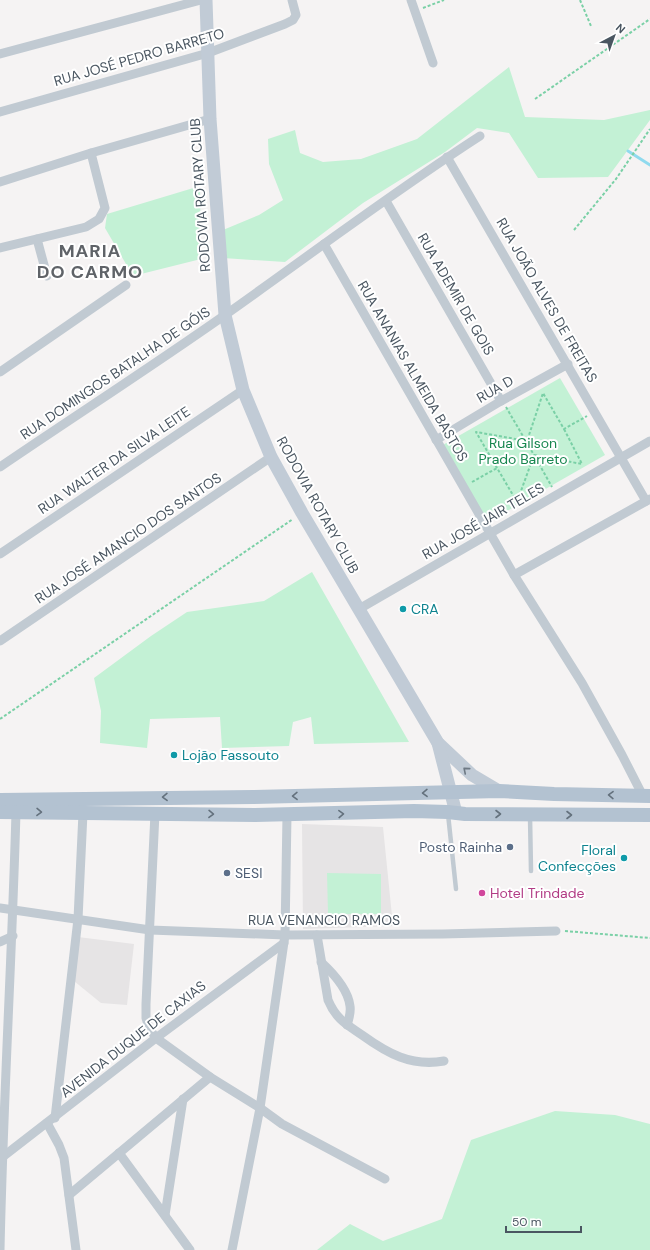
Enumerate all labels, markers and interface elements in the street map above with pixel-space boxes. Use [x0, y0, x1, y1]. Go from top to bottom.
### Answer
north arrow [594, 16, 634, 56]
text: N [613, 21, 628, 36]
street label: RUA JOSÉ PEDRO BARRETO [52, 24, 226, 90]
street label: RODOVIA ROTARY CLUB [186, 118, 214, 272]
street label: RUA JOÃO ALVES DE FREITAS [492, 214, 602, 386]
street label: RUA ADEMIR DE GOIS [414, 230, 498, 358]
district label: MARIA DO CARMO [37, 239, 143, 284]
street label: RUA ANANIAS ALMEIDA BASTOS [354, 277, 472, 465]
street label: RUA DOMINGOS BATALHA DE GÓIS [17, 303, 213, 443]
street label: RUA D [473, 371, 517, 407]
street label: RUA WALTER DA SILVA LEITE [34, 402, 194, 518]
street label: RODOVIA ROTARY CLUB [273, 433, 363, 577]
park label: Rua Gilson Prado Barreto [478, 434, 568, 468]
street label: RUA JOSÉ AMANCIO DOS SANTOS [31, 469, 225, 607]
street label: RUA JOSÉ JAIR TELES [419, 479, 547, 563]
place label: CRA [411, 600, 439, 618]
marker: CRA [398, 604, 408, 614]
place label: Lojão Fassouto [182, 746, 279, 764]
marker: Lojão Fassouto [169, 750, 179, 760]
one-way arrow [464, 768, 471, 775]
one-way arrow [422, 789, 428, 797]
one-way arrow [608, 791, 614, 799]
one-way arrow [292, 792, 298, 800]
one-way arrow [162, 793, 168, 801]
one-way arrow [36, 808, 42, 816]
one-way arrow [338, 809, 344, 818]
one-way arrow [208, 810, 214, 819]
one-way arrow [495, 810, 501, 818]
one-way arrow [566, 810, 572, 819]
place label: Posto Rainha [419, 838, 502, 856]
place label: Floral Confecções [538, 841, 616, 875]
marker: Posto Rainha [505, 842, 515, 852]
marker: Floral Confecções [619, 853, 629, 863]
place label: SESI [235, 864, 262, 882]
marker: SESI [222, 868, 232, 878]
place label: Hotel Trindade [490, 884, 584, 902]
marker: Hotel Trindade [477, 888, 487, 898]
street label: RUA VENANCIO RAMOS [248, 911, 400, 929]
street label: AVENIDA DUQUE DE CAXIAS [57, 976, 209, 1102]
scale bar [506, 1208, 581, 1234]
text: 50 m [512, 1214, 541, 1230]

